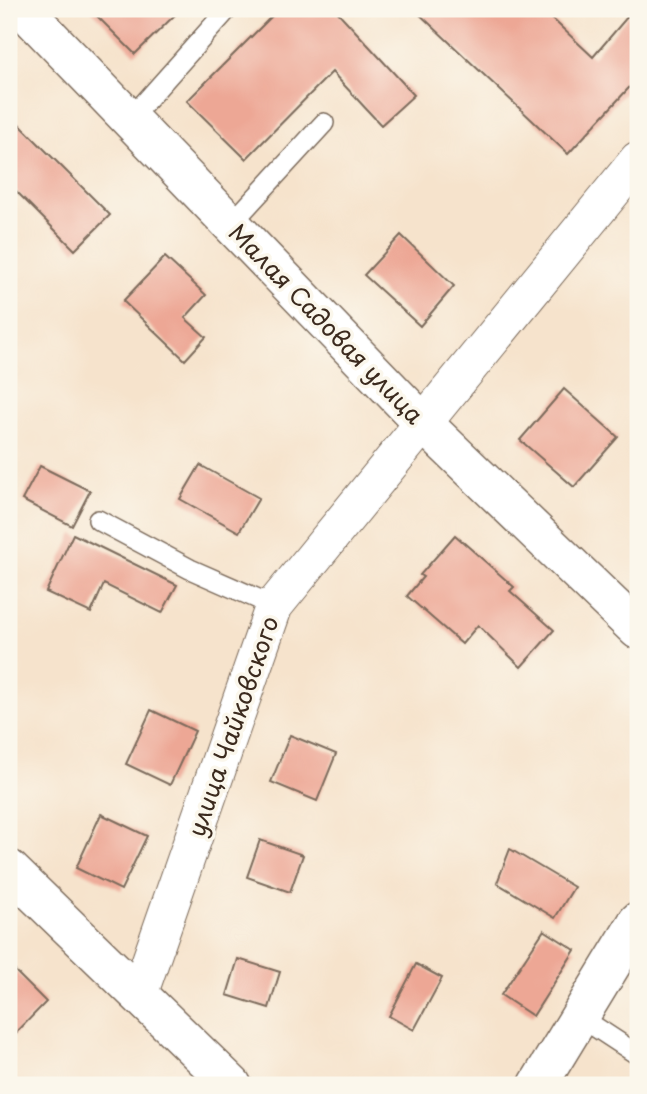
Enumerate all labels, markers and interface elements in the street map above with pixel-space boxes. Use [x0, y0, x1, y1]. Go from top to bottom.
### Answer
street label: Малая Садовая улица [221, 214, 433, 432]
street label: улица Чайковского [177, 611, 287, 841]

